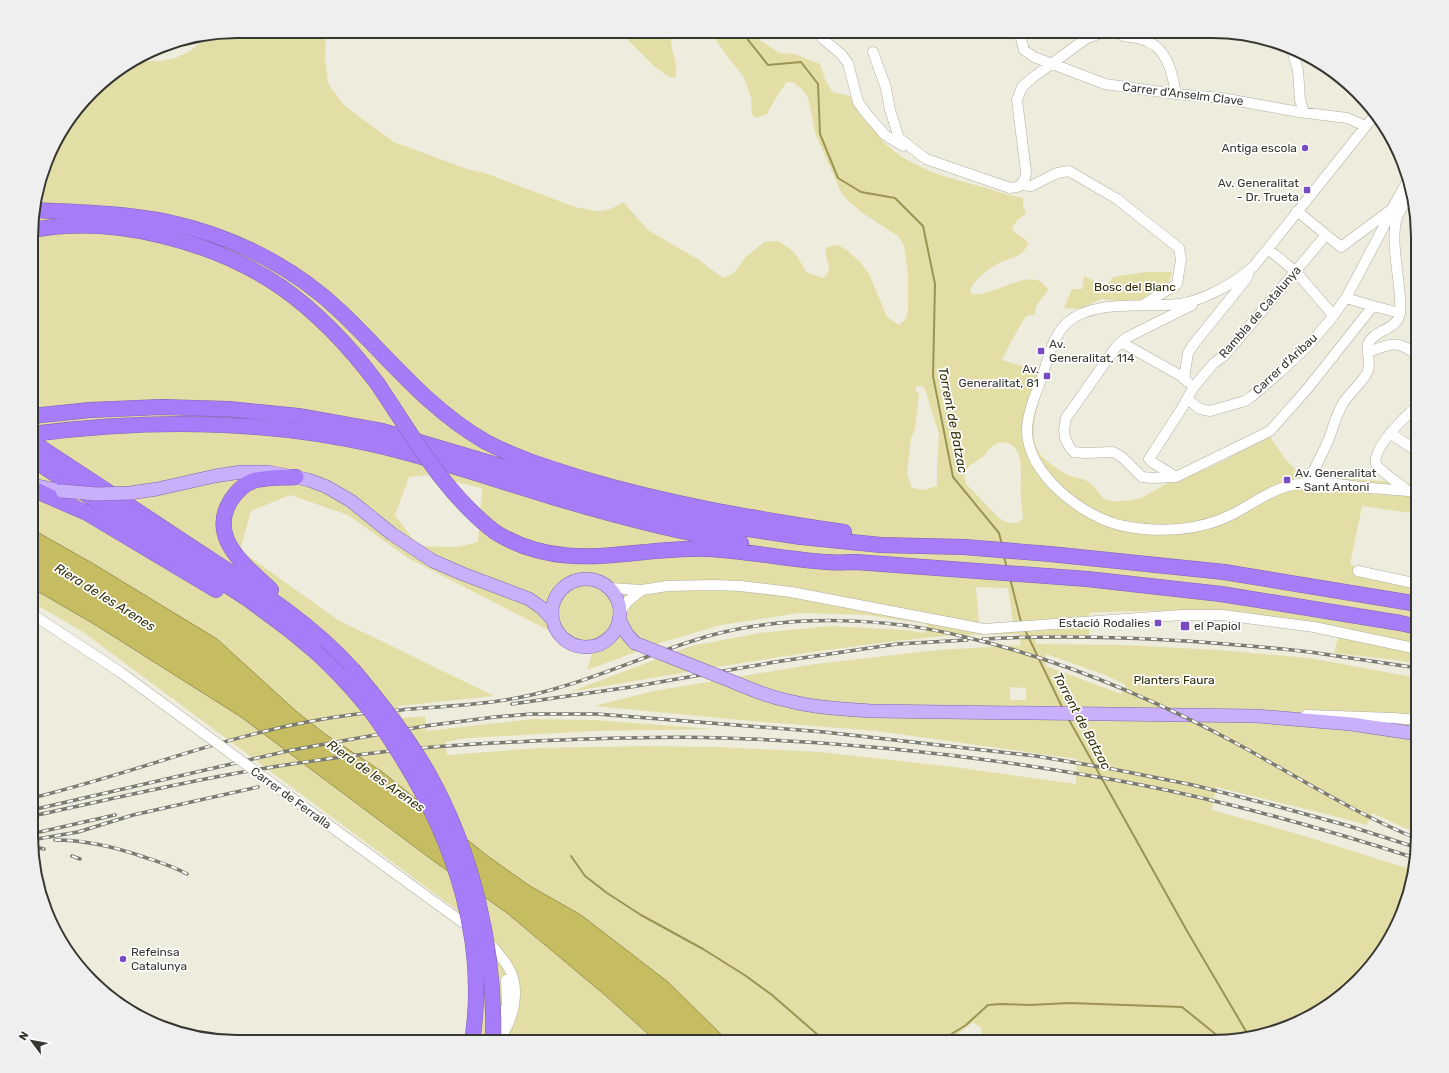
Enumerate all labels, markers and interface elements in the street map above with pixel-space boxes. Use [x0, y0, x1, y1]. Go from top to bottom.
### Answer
street label: Carrer d'Anselm Clave [1122, 80, 1245, 108]
place label: Antiga escola [1222, 141, 1297, 155]
marker: Antiga escola [1300, 143, 1310, 153]
place label: Av. Generalitat - Dr. Trueta [1218, 176, 1299, 204]
marker: Av. Generalitat - Dr. Trueta [1302, 185, 1312, 195]
street label: Rambla de Catalunya [1216, 263, 1304, 361]
park label: Bosc del Blanc [1094, 280, 1176, 294]
street label: Carrer d'Aribau [1250, 331, 1320, 397]
place label: Av. Generalitat, 114 [1049, 337, 1135, 365]
marker: Av. Generalitat, 114 [1036, 346, 1046, 356]
place label: Av. Generalitat, 81 [959, 362, 1039, 390]
water label: Torrent de Batzac [935, 366, 971, 474]
marker: Av. Generalitat, 81 [1042, 371, 1052, 381]
place label: Av. Generalitat - Sant Antoni [1295, 466, 1377, 494]
marker: Av. Generalitat - Sant Antoni [1282, 475, 1292, 485]
water label: Riera de les Arenes [52, 560, 158, 634]
place label: Estació Rodalies [1059, 616, 1150, 630]
marker: Estació Rodalies [1153, 618, 1163, 628]
place label: el Papiol [1194, 619, 1241, 633]
marker: el Papiol [1179, 620, 1191, 632]
water label: Torrent de Batzac [1050, 670, 1114, 772]
park label: Planters Faura [1133, 673, 1215, 687]
water label: Riera de les Arenes [324, 737, 428, 816]
street label: Carrer de Ferralla [248, 764, 334, 832]
place label: Refeinsa Catalunya [131, 945, 187, 973]
marker: Refeinsa Catalunya [118, 954, 128, 964]
north arrow [12, 1021, 52, 1061]
text: N [16, 1029, 32, 1043]

